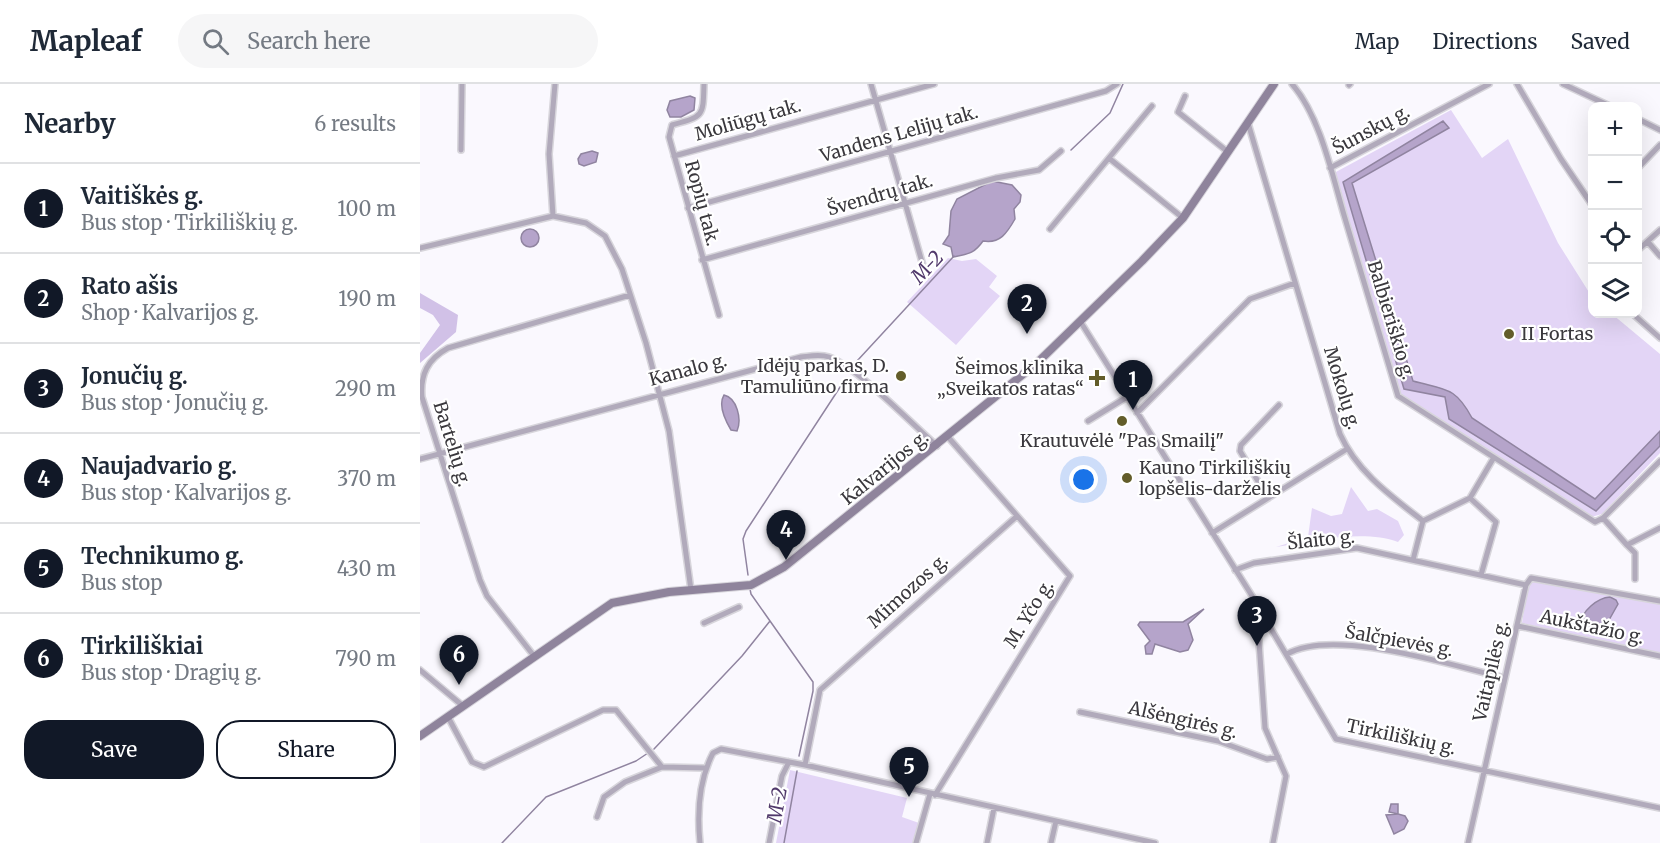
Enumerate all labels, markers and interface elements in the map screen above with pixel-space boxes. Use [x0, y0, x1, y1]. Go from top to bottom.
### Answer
search box [178, 14, 598, 68]
text: Mapleaf [30, 23, 142, 59]
icon: search [199, 25, 232, 58]
text: Search here [247, 27, 370, 55]
text: Map [1355, 28, 1399, 55]
text: Directions [1432, 28, 1537, 55]
text: Saved [1570, 28, 1630, 55]
street label: Moliūgų tak. [692, 93, 804, 146]
street label: Vandens Lelijų tak. [816, 100, 981, 167]
street label: Šunskų g. [1328, 100, 1413, 160]
map controls [1588, 102, 1642, 318]
button: + [1588, 102, 1642, 156]
text: Nearby [24, 107, 116, 140]
text: 6 results [314, 111, 396, 136]
button: − [1588, 156, 1642, 210]
street label: Ropių tak. [680, 158, 725, 248]
street label: Švendrų tak. [824, 168, 935, 221]
text: Vaitiškės g. [81, 182, 204, 210]
text: 1 [39, 196, 48, 221]
text: 100 m [337, 196, 396, 221]
text: Bus stop · Tirkiliškių g. [81, 210, 298, 235]
button: locate [1588, 210, 1642, 264]
water label: M-2 [905, 245, 948, 289]
street label: Balbieriškio g. [1362, 258, 1420, 382]
button: layers [1588, 264, 1642, 318]
text: Rato ašis [81, 272, 178, 300]
pin: 2 [1008, 284, 1046, 334]
text: 2 [38, 286, 49, 311]
text: 190 m [338, 286, 396, 311]
text: Shop · Kalvarijos g. [81, 300, 259, 325]
place label: II Fortas [1521, 322, 1593, 345]
marker: II Fortas [1502, 327, 1516, 341]
street label: Mokolų g. [1319, 344, 1366, 432]
street label: Kanalo g. [646, 348, 729, 391]
place label: Idėjų parkas, D. Tamuliūno firma [741, 354, 889, 398]
place label: Šeimos klinika „Sveikatos ratas“ [937, 356, 1084, 400]
pin: 1 [1114, 360, 1152, 410]
text: Jonučių g. [81, 362, 188, 390]
marker: Idėjų parkas, D. Tamuliūno firma [894, 369, 908, 383]
marker: Šeimos klinika „Sveikatos ratas“ [1088, 369, 1106, 387]
text: 3 [38, 376, 49, 401]
text: 290 m [335, 376, 396, 401]
text: Bus stop · Jonučių g. [81, 390, 269, 415]
street label: Bartelių g. [429, 398, 476, 489]
marker: Krautuvėlė "Pas Smailį" [1115, 414, 1129, 428]
street label: Kalvarijos g. [836, 425, 933, 510]
place label: Krautuvėlė "Pas Smailį" [1020, 429, 1224, 452]
text: Naujadvario g. [81, 452, 237, 480]
place label: Kauno Tirkiliškių lopšelis-darželis [1139, 456, 1291, 500]
your location [1069, 465, 1098, 494]
text: 4 [37, 466, 50, 491]
text: 370 m [337, 466, 396, 491]
marker: Kauno Tirkiliškių lopšelis-darželis [1120, 471, 1134, 485]
text: Bus stop · Kalvarijos g. [81, 480, 292, 505]
pin: 4 [766, 510, 806, 560]
street label: Šlaito g. [1286, 525, 1356, 554]
text: Technikumo g. [81, 542, 244, 570]
street label: Mimozos g. [863, 549, 953, 633]
text: 5 [38, 556, 49, 581]
text: 430 m [337, 556, 396, 581]
text: Bus stop [81, 570, 163, 595]
street label: M. Yčo g. [999, 575, 1058, 652]
pin: 3 [1238, 596, 1276, 646]
street label: Aukštažio g. [1537, 604, 1646, 649]
street label: Vaitapilės g. [1467, 618, 1513, 725]
street label: Šalčpievės g. [1343, 620, 1455, 661]
text: Tirkiliškiai [81, 632, 203, 660]
pin: 6 [440, 636, 478, 685]
text: 6 [37, 646, 50, 671]
text: 790 m [335, 646, 396, 671]
text: Bus stop · Dragių g. [81, 660, 262, 685]
street label: Alšėngirės g. [1126, 696, 1240, 743]
street label: Tirkiliškių g. [1344, 714, 1458, 759]
button: Save [24, 720, 204, 779]
button: Share [216, 720, 396, 779]
pin: 5 [890, 748, 928, 797]
water label: M-2 [761, 785, 792, 826]

